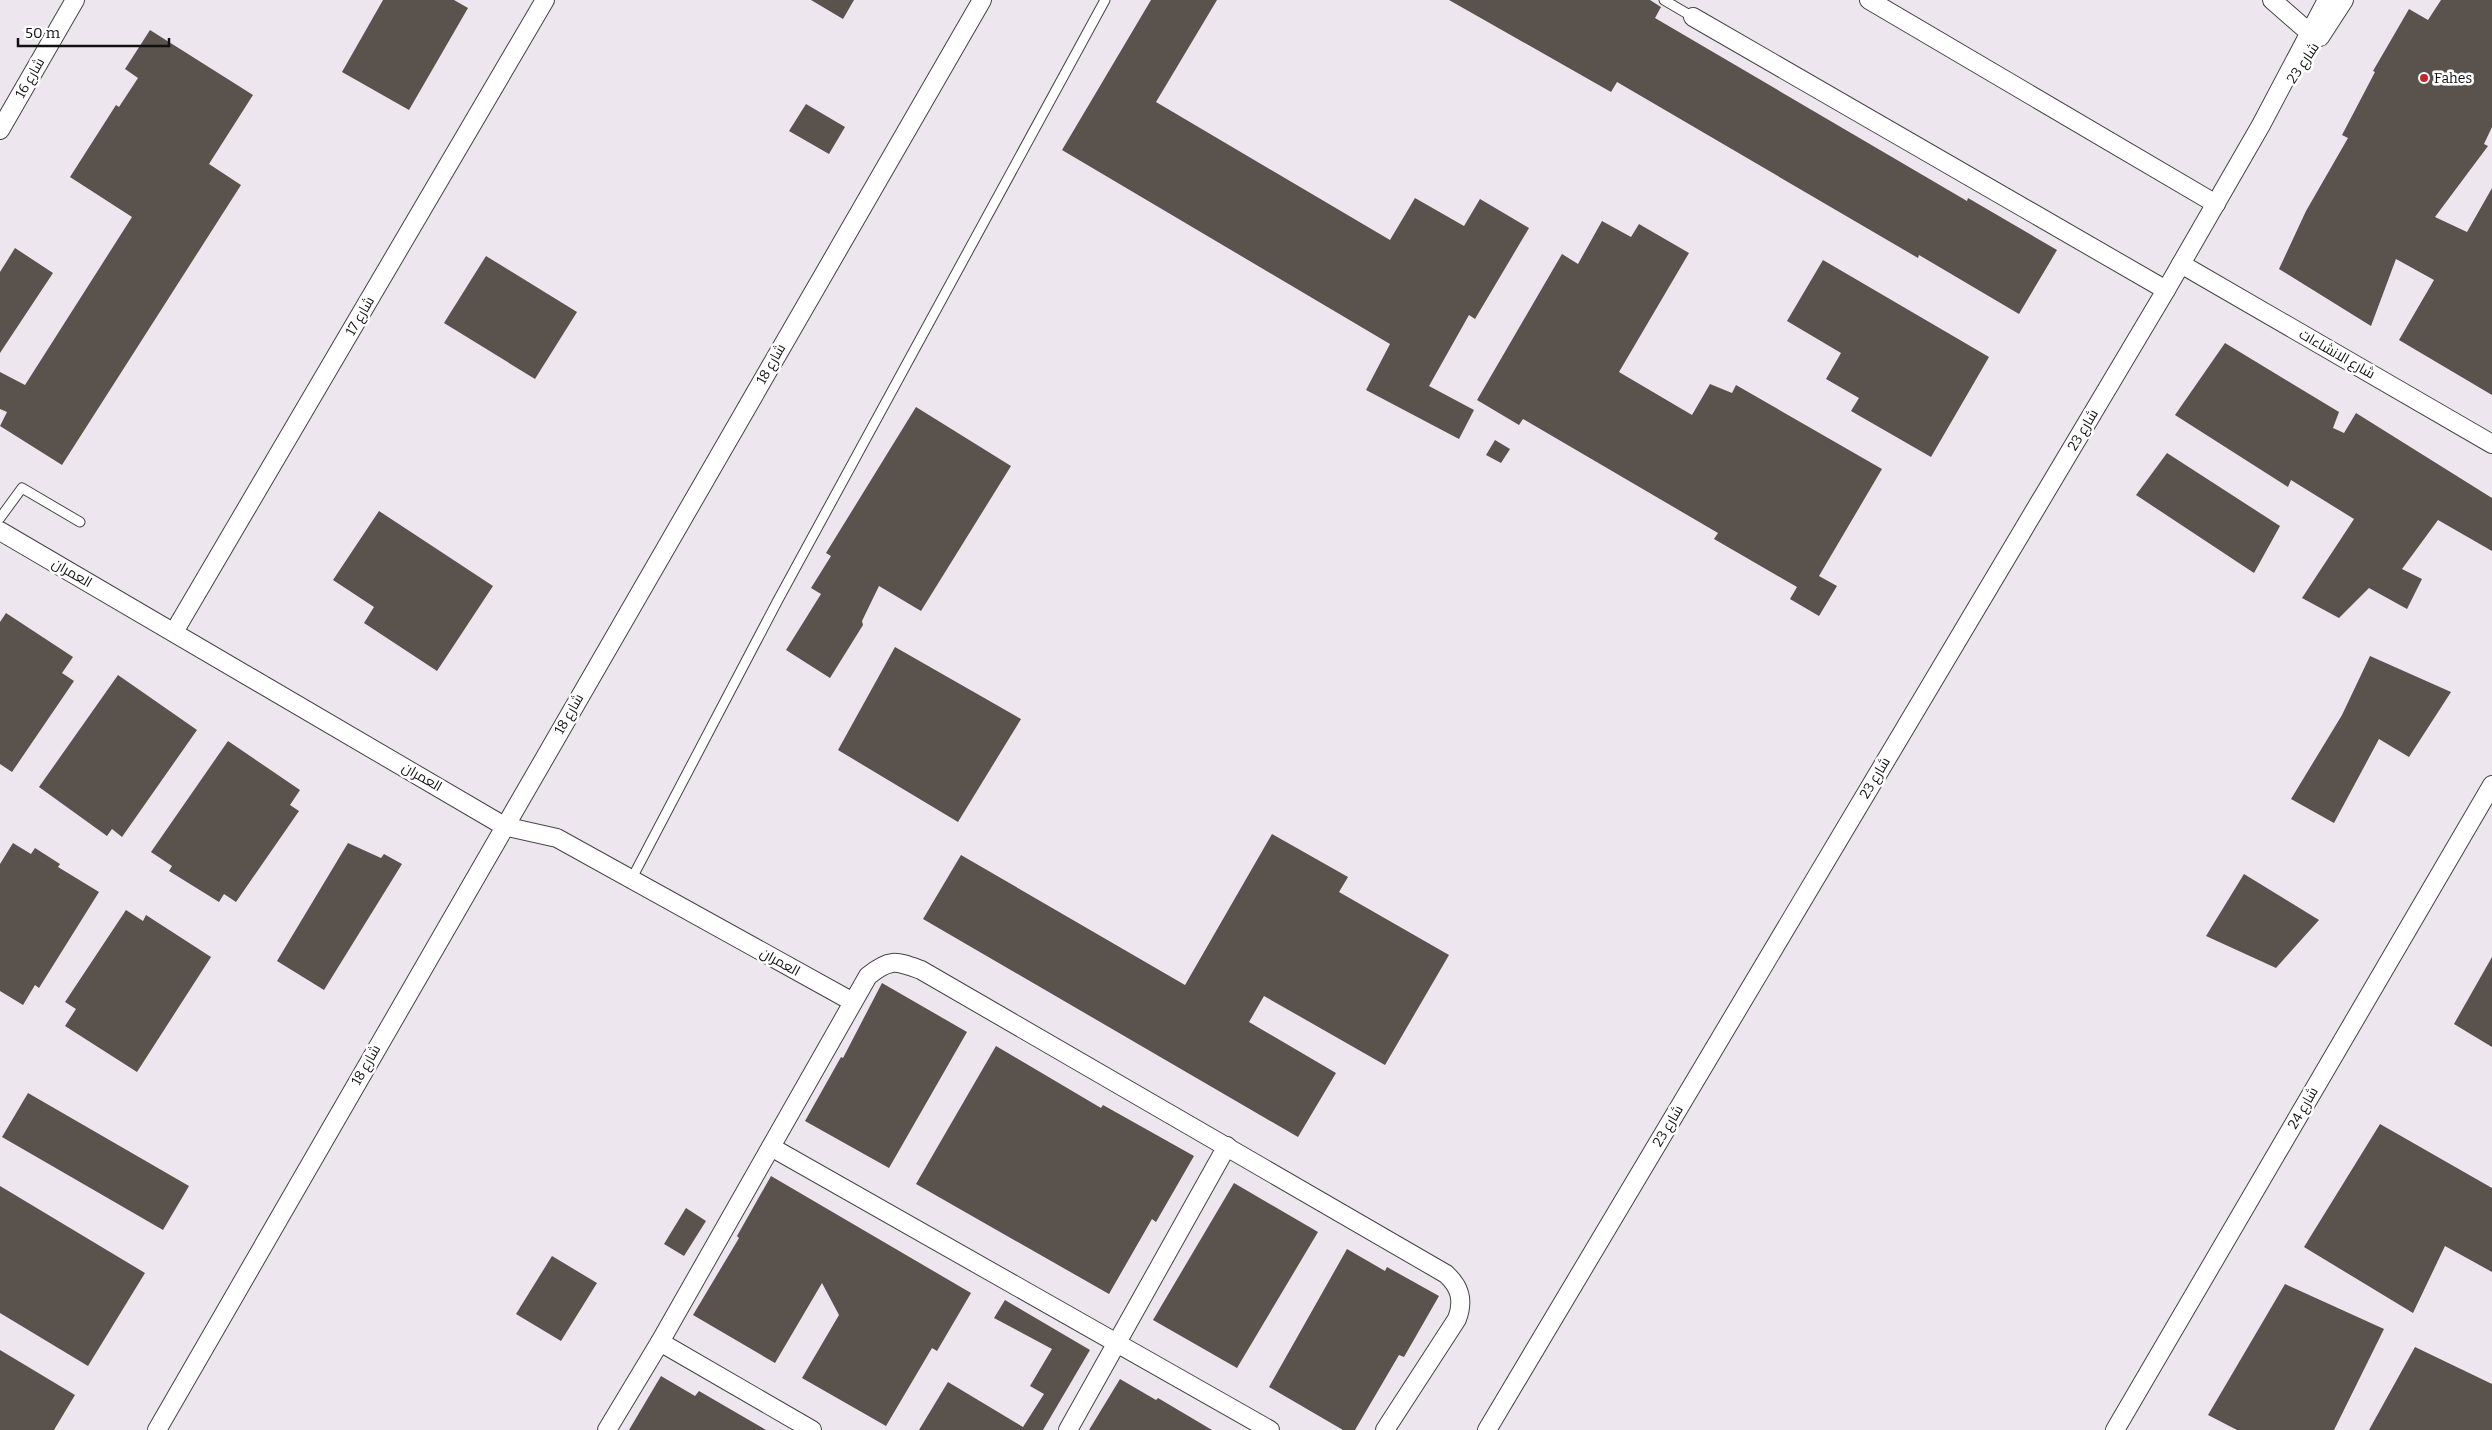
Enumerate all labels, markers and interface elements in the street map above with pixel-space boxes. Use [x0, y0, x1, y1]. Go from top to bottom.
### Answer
scale bar [18, 15, 169, 47]
text: 50 m [25, 24, 61, 42]
street label: شارع 23 [2283, 39, 2323, 87]
street label: شارع 16 [12, 55, 48, 101]
place label: Fahes [2434, 70, 2472, 87]
marker: Fahes [2418, 72, 2430, 84]
street label: شارع 17 [342, 293, 378, 339]
street label: شارع الانشاءات [2296, 325, 2378, 383]
street label: شارع 18 [753, 341, 789, 387]
street label: شارع 23 [2064, 406, 2102, 454]
street label: العمران [49, 555, 95, 591]
street label: شارع 18 [551, 691, 587, 737]
street label: شارع 23 [1856, 754, 1894, 802]
street label: العمران [399, 759, 445, 795]
street label: العمران [757, 944, 803, 980]
street label: شارع 18 [348, 1042, 384, 1088]
street label: شارع 24 [2284, 1084, 2322, 1132]
street label: شارع 23 [1649, 1102, 1687, 1150]

